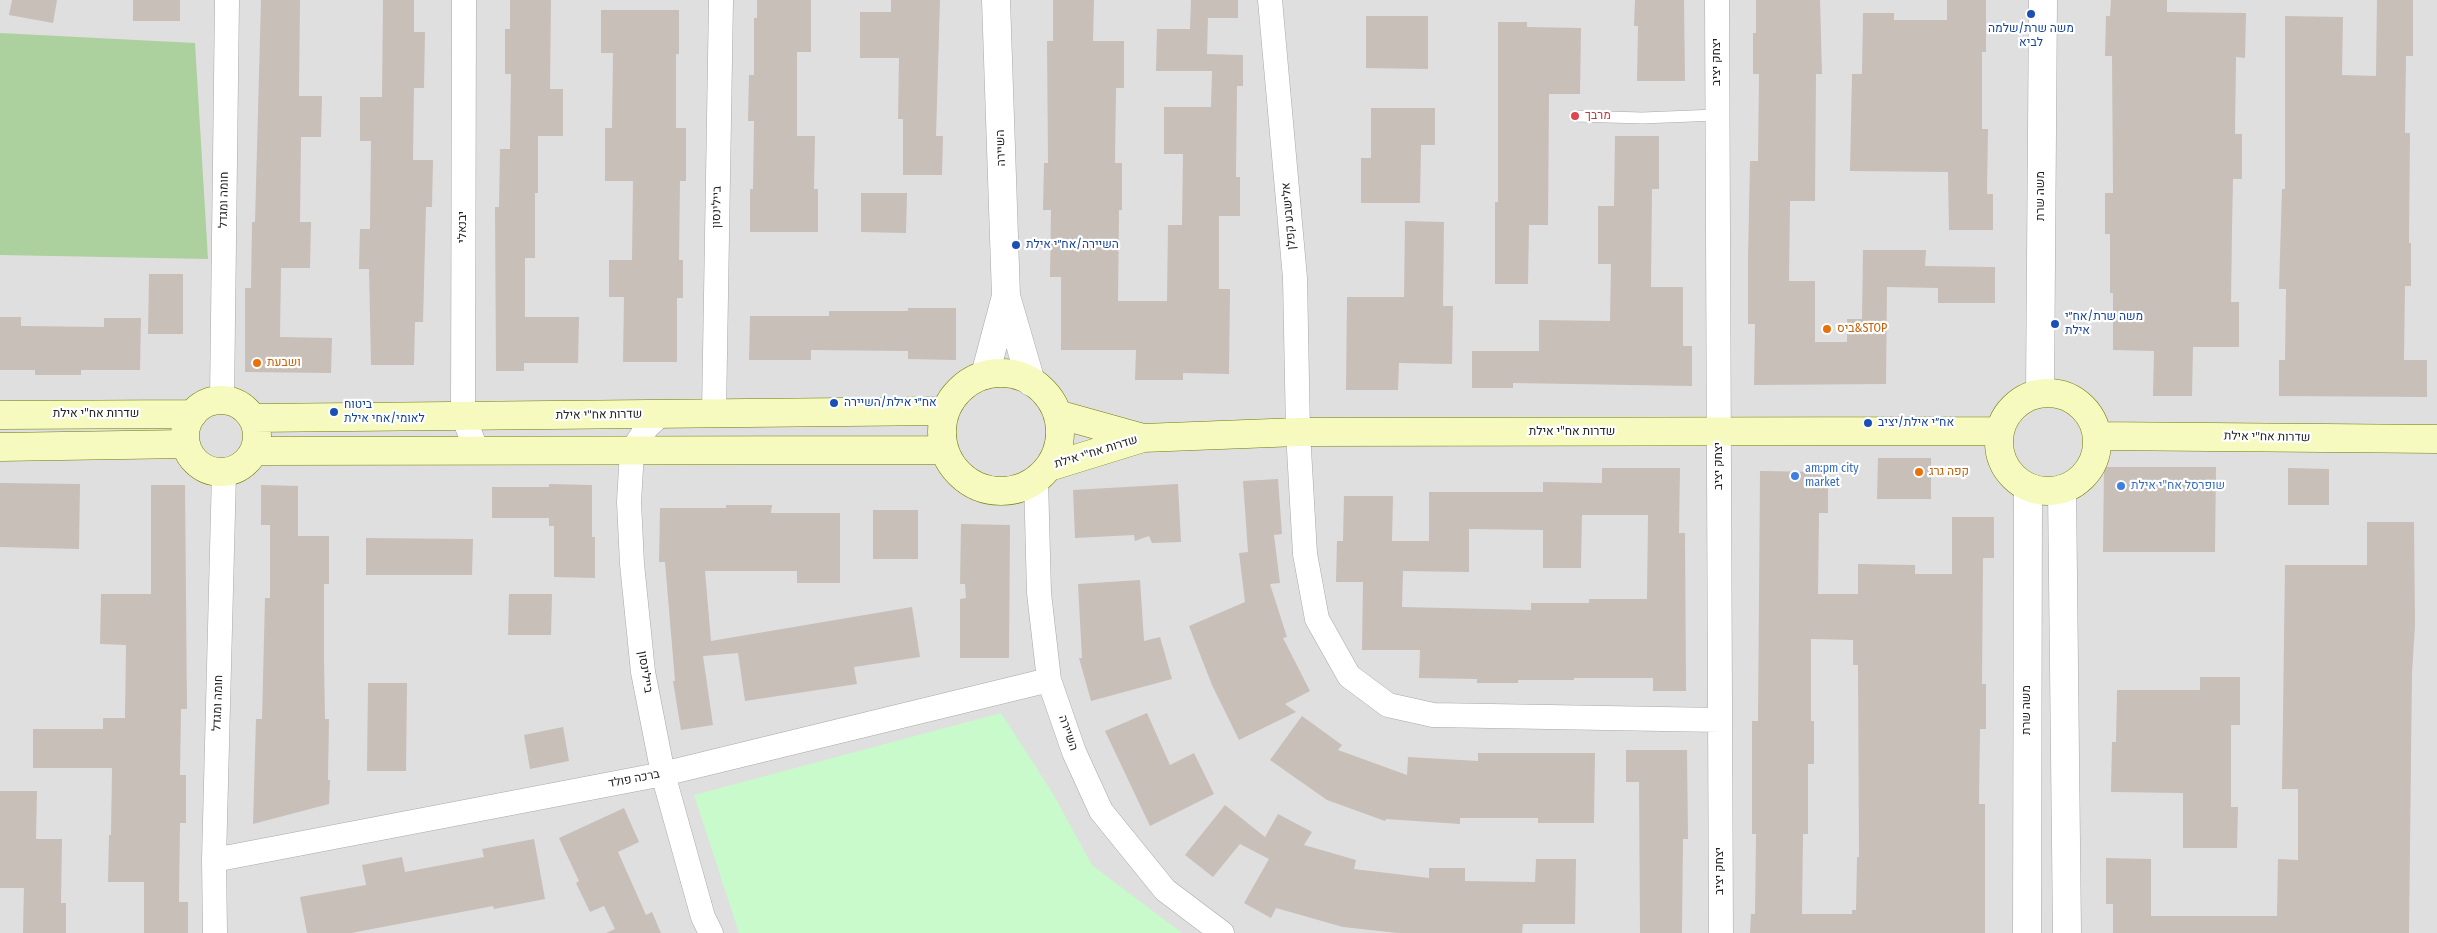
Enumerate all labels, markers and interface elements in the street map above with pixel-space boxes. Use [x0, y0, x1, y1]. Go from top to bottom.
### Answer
marker: משה שרת/שלמה לביא [2025, 8, 2037, 20]
place label: משה שרת/שלמה לביא [1988, 22, 2074, 50]
street label: יצחק יציב [1710, 38, 1724, 86]
place label: מרבך [1585, 109, 1611, 123]
marker: מרבך [1569, 110, 1581, 122]
street label: השיירה [993, 129, 1009, 167]
street label: משה שרת [2034, 171, 2048, 221]
street label: חומה ומגדל [216, 172, 232, 228]
street label: אלישבע קפלן [1279, 182, 1299, 250]
street label: ביילינסון [709, 186, 725, 228]
street label: יבנאלי [456, 211, 470, 243]
place label: השיירה/אח״י אילת [1026, 238, 1119, 252]
marker: השיירה/אח״י אילת [1010, 239, 1022, 251]
place label: משה שרת/אח״י אילת [2065, 310, 2143, 338]
marker: משה שרת/אח״י אילת [2049, 318, 2061, 330]
place label: ביס&STOP [1837, 322, 1887, 336]
marker: ביס&STOP [1821, 323, 1833, 335]
place label: ושבעת [267, 356, 301, 370]
marker: ושבעת [251, 357, 263, 369]
place label: אח״י אילת/השיירה [844, 396, 937, 410]
marker: אח״י אילת/השיירה [828, 397, 840, 409]
place label: ביטוח לאומי/אחי אילת [344, 398, 425, 426]
marker: ביטוח לאומי/אחי אילת [328, 406, 340, 418]
street label: שדרות אח"י אילת [53, 407, 139, 421]
street label: שדרות אח"י אילת [556, 407, 642, 423]
place label: אח״י אילת/יציב [1878, 416, 1954, 430]
marker: אח״י אילת/יציב [1862, 417, 1874, 429]
street label: שדרות אח"י אילת [1529, 425, 1615, 439]
street label: שדרות אח"י אילת [2224, 429, 2310, 445]
street label: שדרות אח"י אילת [1053, 432, 1139, 472]
street label: יצחק יציב [1712, 442, 1726, 490]
place label: am:pm city market [1805, 462, 1858, 490]
place label: קפה גרג [1929, 465, 1969, 479]
marker: קפה גרג [1913, 466, 1925, 478]
marker: am:pm city market [1789, 470, 1801, 482]
place label: שופרסל אח"י אילת [2131, 479, 2225, 493]
marker: שופרסל אח"י אילת [2115, 480, 2127, 492]
street label: ביילינסון [635, 650, 655, 694]
street label: חומה ומגדל [210, 675, 226, 731]
street label: משה שרת [2020, 685, 2034, 735]
street label: השיירה [1055, 713, 1081, 753]
street label: ברכה פולד [607, 767, 661, 791]
street label: יצחק יציב [1713, 847, 1727, 895]

